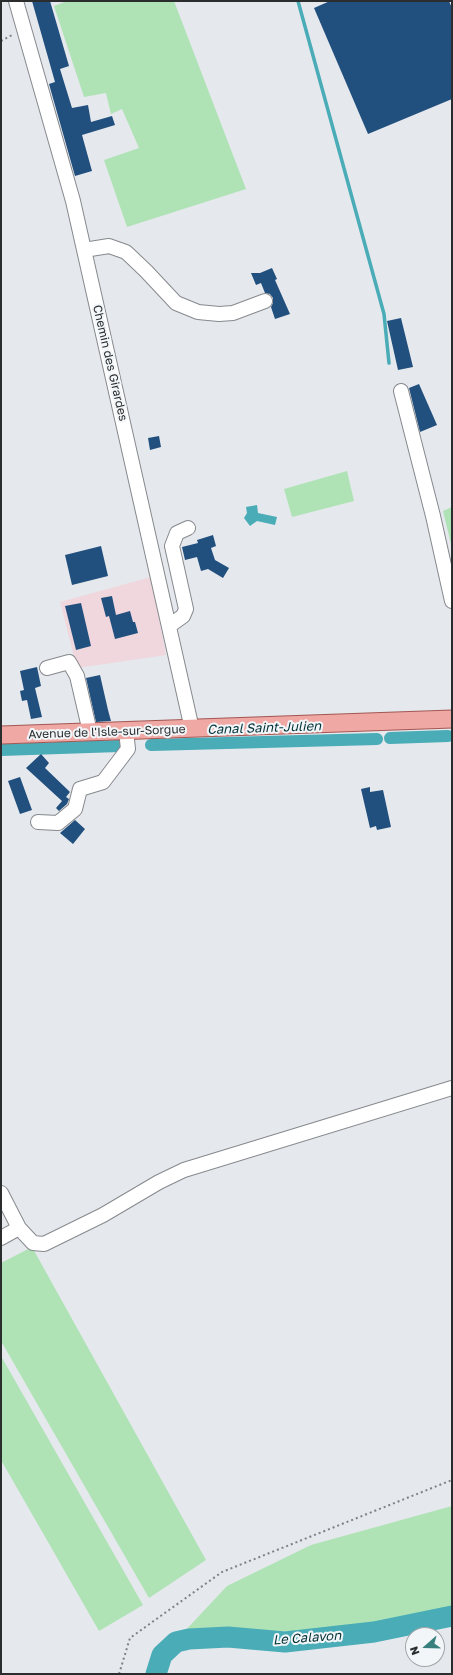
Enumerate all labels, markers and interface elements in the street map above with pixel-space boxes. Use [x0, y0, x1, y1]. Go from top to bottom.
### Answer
street label: Chemin des Girardes [90, 304, 130, 422]
water label: Canal Saint-Julien [207, 718, 321, 738]
street label: Avenue de l'Isle-sur-Sorgue [28, 722, 186, 742]
north arrow [405, 1627, 445, 1667]
water label: Le Calavon [272, 1628, 342, 1648]
text: N [407, 1645, 422, 1657]

